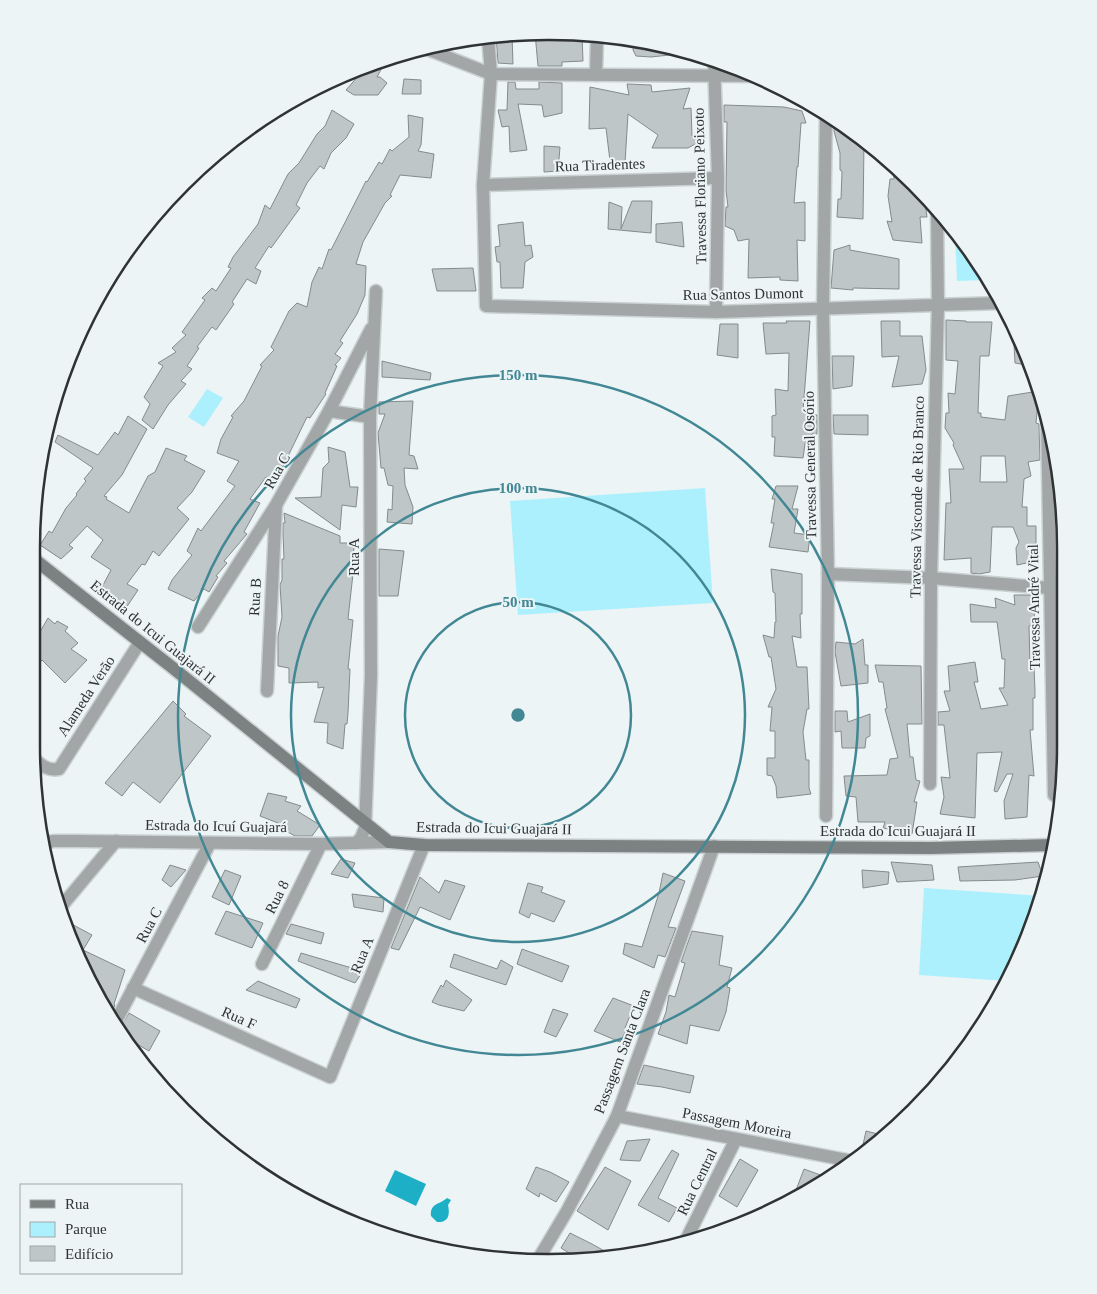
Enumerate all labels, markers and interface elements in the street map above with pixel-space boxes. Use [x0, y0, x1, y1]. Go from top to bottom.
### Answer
street label: Travessa Floriano Peixoto [691, 107, 709, 265]
street label: Rua Tiradentes [555, 155, 646, 175]
street label: Rua Santos Dumont [682, 285, 804, 303]
text: 150 m [499, 367, 538, 383]
street label: Travessa General Osório [801, 391, 819, 539]
street label: Travessa Visconde de Rio Branco [907, 396, 927, 598]
street label: Rua C [261, 451, 293, 491]
text: 100 m [499, 480, 538, 496]
street label: Rua A [346, 538, 362, 576]
street label: Travessa André Vital [1025, 544, 1043, 670]
street label: Estrada do Icui Guajará II [87, 577, 219, 687]
street label: Rua B [246, 578, 264, 616]
text: 50 m [502, 594, 534, 610]
street label: Alameda Verão [54, 653, 118, 739]
centre of rings [509, 706, 527, 724]
street label: Estrada do Icuí Guajará [145, 817, 287, 835]
street label: Estrada do Icui Guajará II [416, 819, 572, 837]
street label: Estrada do Icui Guajará II [820, 823, 976, 839]
street label: Rua 8 [262, 878, 292, 916]
street label: Rua C [133, 905, 165, 945]
street label: Rua A [347, 934, 377, 976]
street label: Passagem Santa Clara [591, 986, 653, 1116]
street label: Rua F [219, 1003, 259, 1033]
street label: Passagem Moreira [681, 1105, 793, 1142]
street label: Rua Central [674, 1146, 720, 1218]
legend [20, 1184, 182, 1274]
text: Rua [65, 1196, 90, 1212]
text: Parque [65, 1221, 107, 1237]
text: Edifício [65, 1246, 113, 1262]

